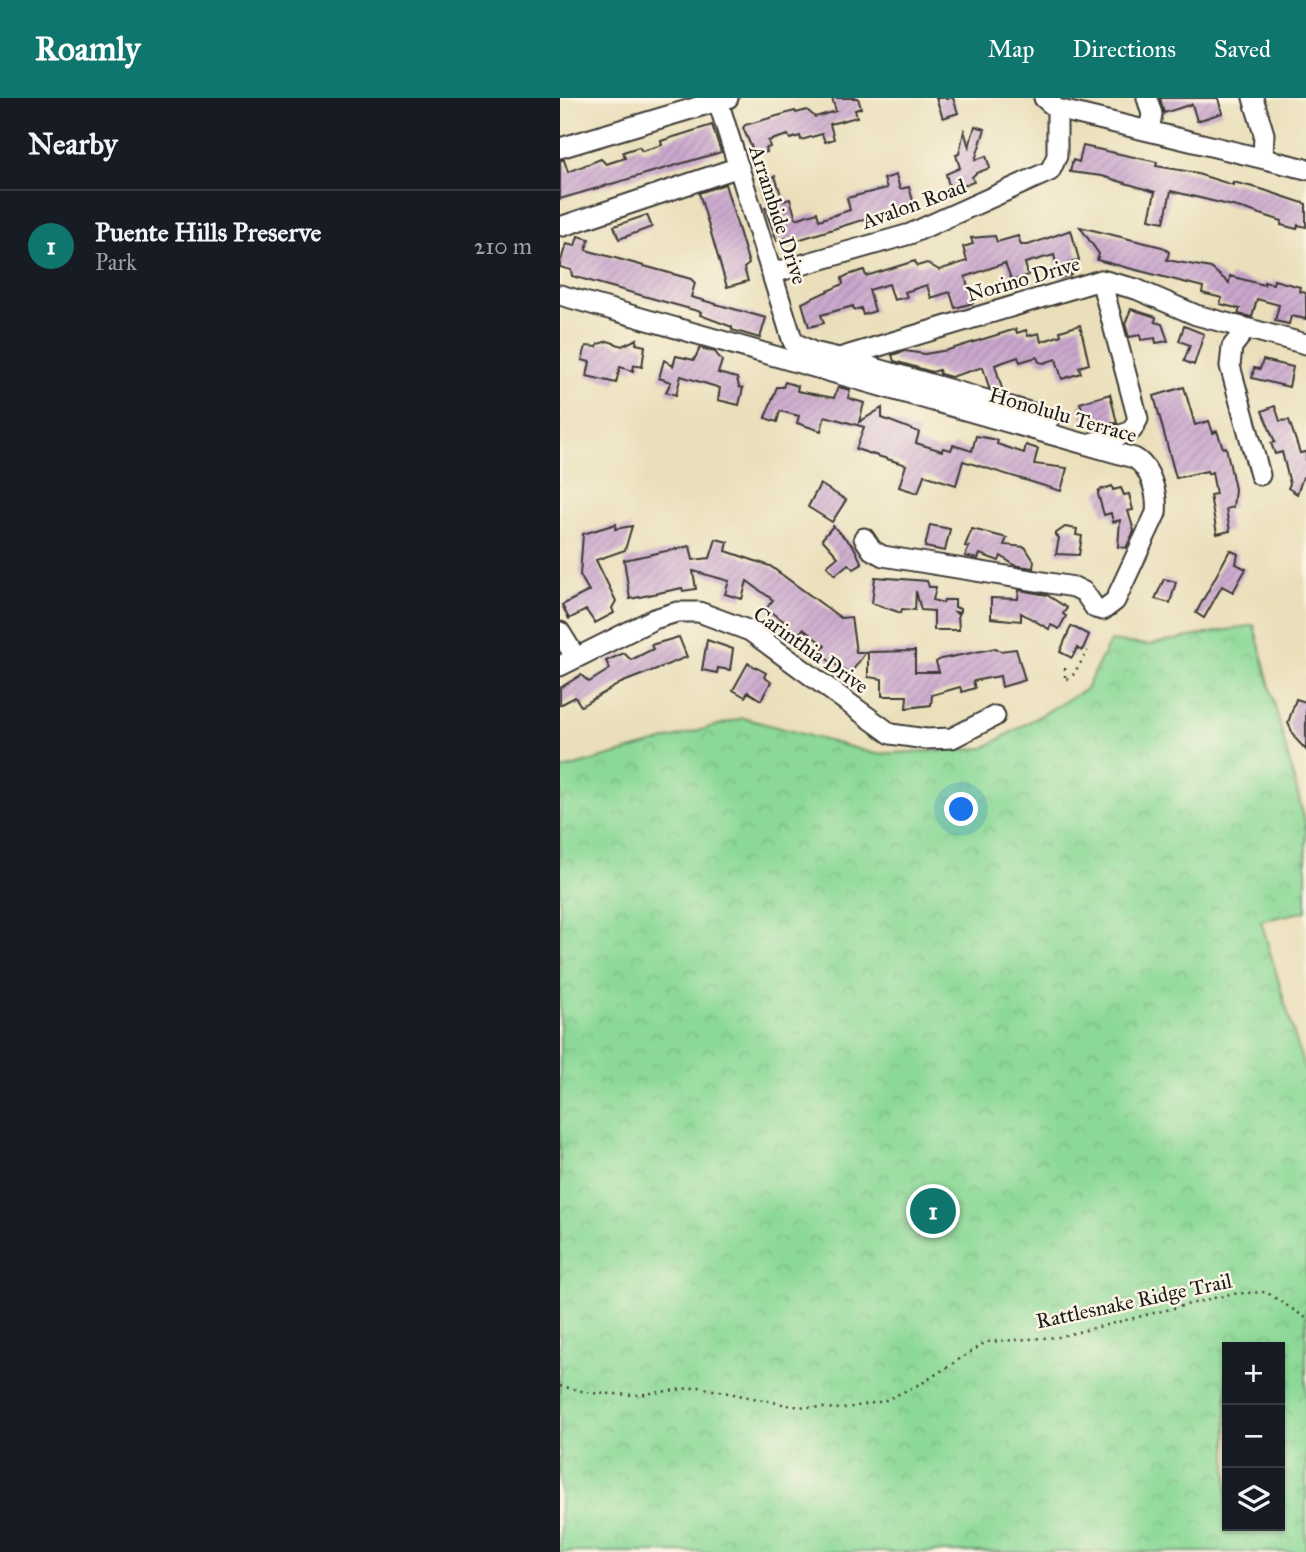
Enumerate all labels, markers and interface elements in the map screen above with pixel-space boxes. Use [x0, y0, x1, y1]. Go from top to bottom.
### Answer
text: Roamly [35, 29, 140, 69]
text: Map [988, 34, 1035, 64]
text: Directions [1073, 34, 1176, 64]
text: Saved [1214, 34, 1271, 64]
text: Nearby [28, 126, 118, 162]
street label: Arrambide Drive [743, 141, 813, 288]
street label: Avalon Road [857, 173, 970, 235]
text: Puente Hills Preserve [95, 216, 321, 248]
text: 1 [46, 232, 56, 260]
text: 210 m [474, 232, 532, 260]
text: Park [95, 248, 137, 276]
street label: Norino Drive [963, 250, 1083, 308]
street label: Honolulu Terrace [986, 382, 1140, 449]
street label: Carinthia Drive [748, 601, 874, 699]
your location [944, 792, 978, 826]
pin: 1 [910, 1185, 956, 1237]
street label: Rattlesnake Ridge Trail [1034, 1267, 1235, 1334]
map controls [1222, 1342, 1285, 1531]
button: + [1222, 1342, 1285, 1405]
button: − [1222, 1405, 1285, 1468]
button: layers [1222, 1468, 1285, 1531]

